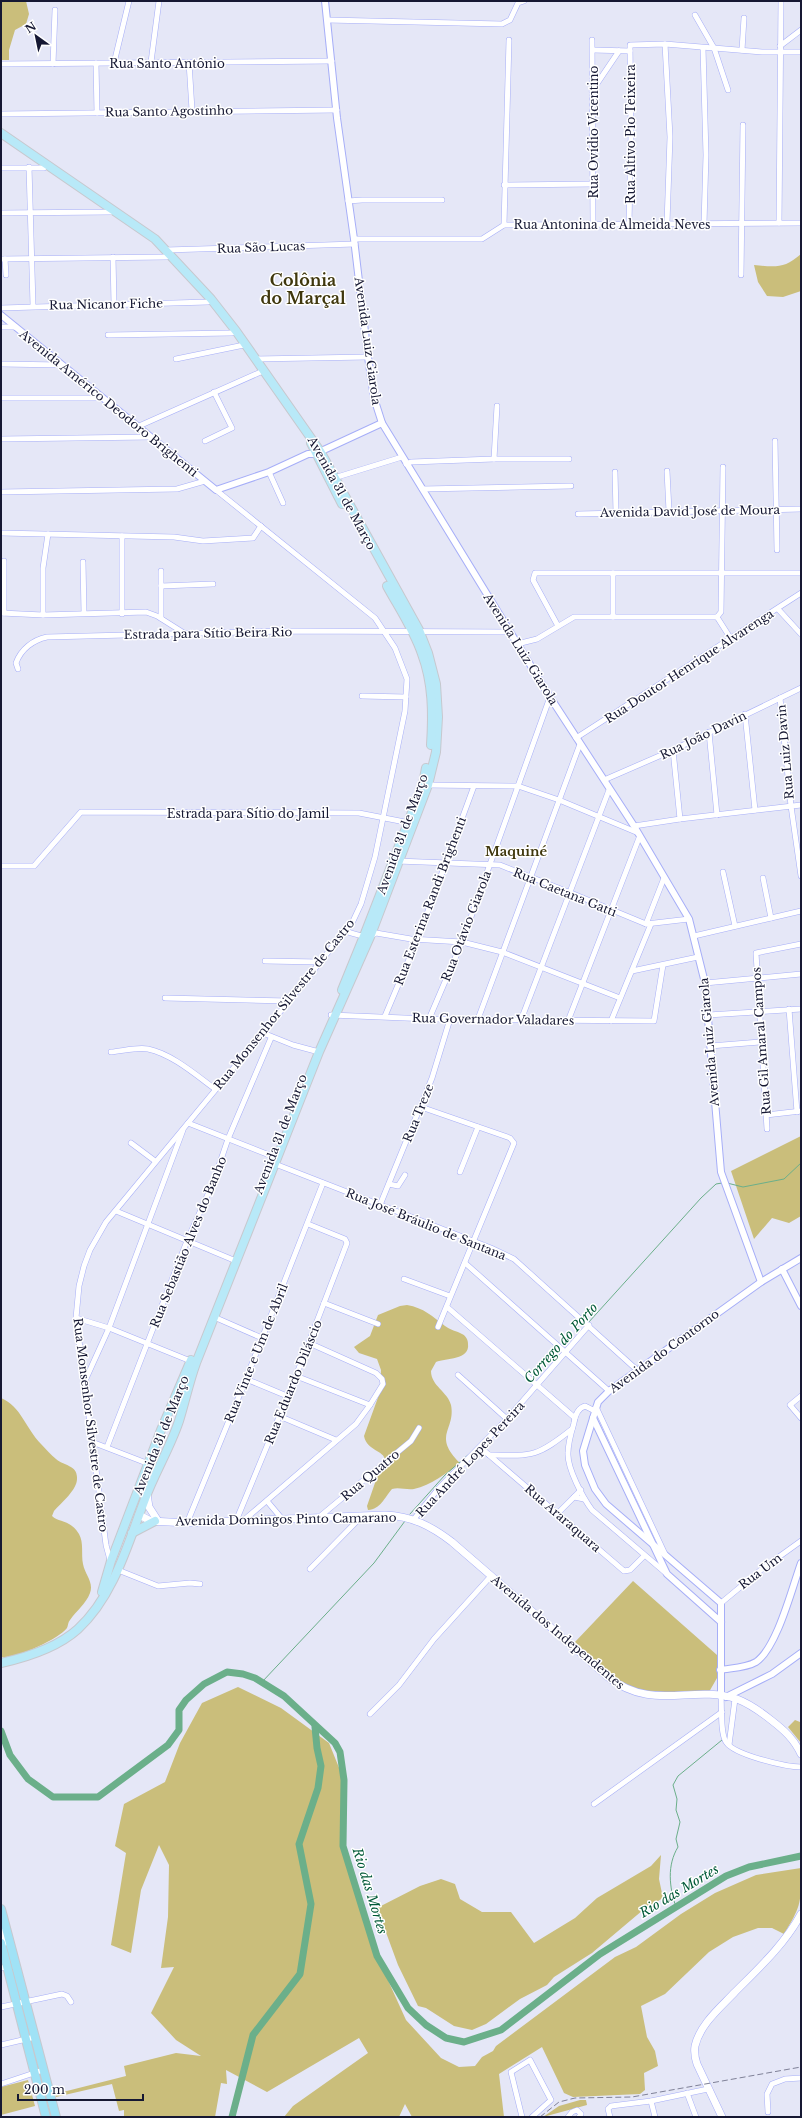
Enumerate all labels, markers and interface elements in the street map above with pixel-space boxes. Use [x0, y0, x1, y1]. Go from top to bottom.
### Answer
north arrow [16, 16, 56, 56]
text: N [22, 19, 39, 36]
street label: Rua Santo Antônio [109, 56, 225, 71]
street label: Rua Altivo Pio Teixeira [623, 64, 638, 204]
street label: Rua Ovídio Vicentino [586, 65, 601, 198]
street label: Rua Santo Agostinho [105, 102, 233, 120]
street label: Rua Antonina de Almeida Neves [513, 217, 711, 232]
street label: Rua São Lucas [217, 238, 305, 256]
district label: Colônia do Marçal [260, 270, 346, 308]
street label: Avenida Luiz Giarola [351, 275, 384, 406]
street label: Rua Nicanor Fiche [49, 296, 163, 312]
street label: Avenida Américo Deodoro Brighenti [16, 326, 201, 480]
street label: Avenida 31 de Março [304, 433, 379, 552]
street label: Avenida David José de Moura [599, 502, 781, 520]
street label: Avenida Luiz Giarola [480, 589, 562, 708]
street label: Rua Doutor Henrique Alvarenga [602, 606, 776, 726]
street label: Estrada para Sítio Beira Rio [124, 624, 293, 642]
street label: Rua Luiz Davin [773, 704, 797, 800]
street label: Rua João Davin [657, 708, 749, 762]
street label: Avenida 31 de Março [373, 772, 431, 897]
street label: Estrada para Sítio do Jamil [167, 806, 329, 821]
street label: Rua Esterina Randi Brighenti [391, 815, 469, 987]
district label: Maquiné [485, 843, 547, 860]
street label: Rua Caetana Gatti [511, 864, 619, 920]
street label: Rua Otávio Giarola [438, 868, 494, 984]
street label: Rua Monsenhor Silvestre de Castro [210, 915, 358, 1092]
street label: Rua Gil Amaral Campos [748, 967, 774, 1115]
street label: Avenida Luiz Giarola [696, 977, 722, 1108]
street label: Rua Governador Valadares [412, 1010, 574, 1028]
street label: Avenida 31 de Março [250, 1072, 310, 1197]
street label: Rua Treze [399, 1081, 437, 1145]
street label: Rua Sebastião Alves do Banho [147, 1154, 229, 1330]
street label: Rua José Bráulio de Santana [344, 1185, 509, 1263]
street label: Rua Vinte e Um de Abril [221, 1281, 291, 1425]
water label: Corrego do Porto [520, 1299, 602, 1387]
street label: Avenida do Contorno [605, 1306, 722, 1397]
street label: Rua Monsenhor Silvestre de Castro [70, 1317, 112, 1533]
street label: Rua Eduardo Diláscio [261, 1317, 325, 1446]
street label: Avenida 31 de Março [130, 1373, 192, 1498]
street label: Rua André Lopes Pereira [412, 1398, 528, 1520]
street label: Rua Quatro [338, 1446, 402, 1504]
street label: Rua Araraquara [522, 1481, 604, 1555]
street label: Avenida Domingos Pinto Camarano [174, 1510, 397, 1528]
street label: Rua Um [735, 1550, 785, 1592]
street label: Avenida dos Independentes [488, 1571, 628, 1692]
water label: Rio das Mortes [348, 1845, 391, 1936]
water label: Rio das Mortes [635, 1861, 722, 1922]
scale bar [18, 2076, 143, 2102]
text: 200 m [24, 2082, 65, 2097]

